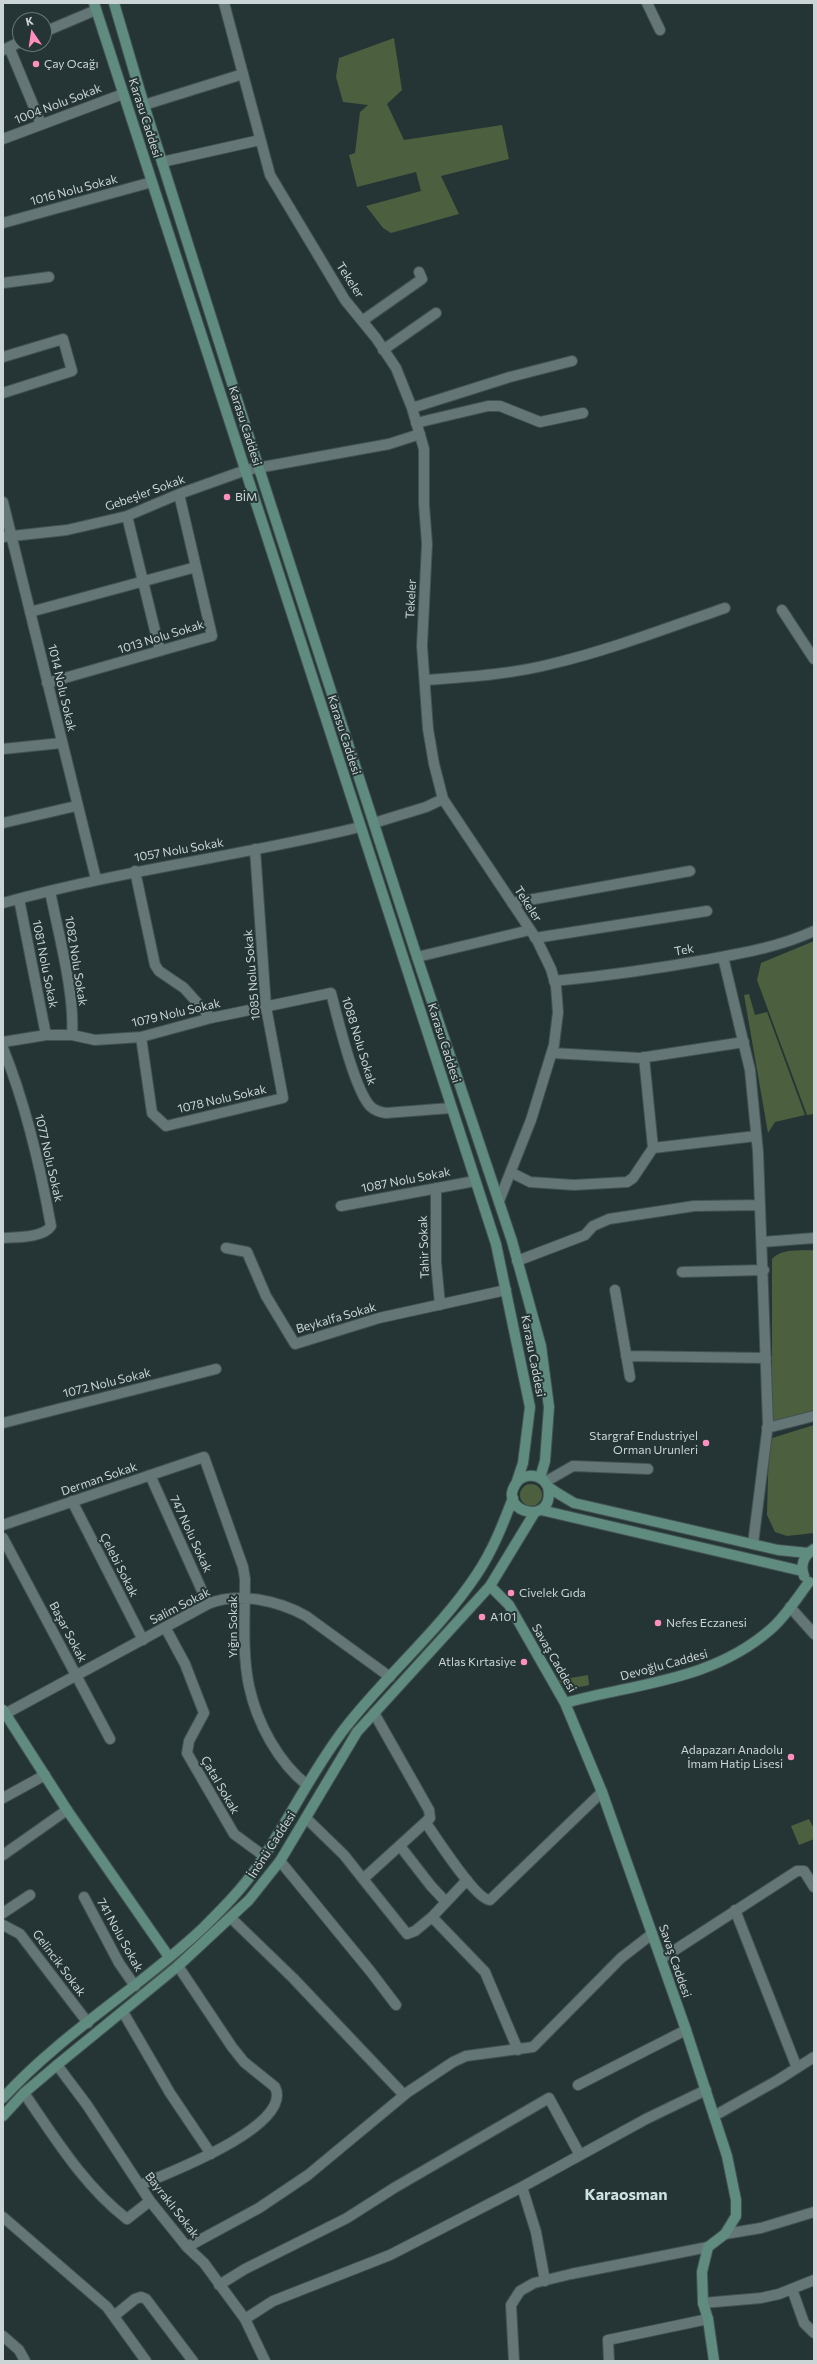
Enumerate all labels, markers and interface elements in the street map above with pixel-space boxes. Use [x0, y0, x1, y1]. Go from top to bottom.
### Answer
north arrow [12, 12, 52, 52]
text: K [24, 14, 35, 28]
place label: Çay Ocağı [44, 57, 98, 71]
marker: Çay Ocağı [31, 59, 41, 69]
street label: Karasu Caddesi [125, 76, 165, 160]
street label: 1004 Nolu Sokak [12, 81, 104, 127]
street label: 1016 Nolu Sokak [29, 171, 119, 209]
street label: Tekeler [333, 259, 367, 301]
street label: Karasu Caddesi [225, 384, 265, 468]
street label: Gebeşler Sokak [103, 472, 187, 514]
place label: BİM [235, 490, 258, 504]
marker: BİM [222, 492, 232, 502]
street label: Tekeler [403, 579, 419, 619]
street label: 1013 Nolu Sokak [116, 617, 206, 657]
street label: 1014 Nolu Sokak [45, 643, 79, 733]
street label: Karasu Caddesi [324, 693, 364, 777]
street label: 1057 Nolu Sokak [133, 835, 225, 865]
street label: Tekeler [511, 883, 545, 925]
street label: 1082 Nolu Sokak [62, 915, 90, 1007]
street label: 1081 Nolu Sokak [29, 919, 61, 1009]
street label: 1085 Nolu Sokak [241, 929, 263, 1021]
street label: Tek [673, 941, 695, 959]
street label: 1088 Nolu Sokak [339, 995, 379, 1087]
street label: 1079 Nolu Sokak [130, 996, 222, 1030]
street label: Karasu Caddesi [424, 1001, 464, 1085]
street label: 1078 Nolu Sokak [176, 1082, 268, 1116]
street label: 1077 Nolu Sokak [32, 1113, 66, 1203]
street label: 1087 Nolu Sokak [360, 1164, 452, 1196]
street label: Tahir Sokak [416, 1215, 432, 1279]
street label: Beykalfa Sokak [294, 1300, 378, 1336]
street label: Karasu Caddesi [518, 1314, 548, 1398]
street label: 1072 Nolu Sokak [62, 1365, 152, 1401]
place label: Stargraf Endustriyel Orman Urunleri [589, 1429, 698, 1457]
marker: Stargraf Endustriyel Orman Urunleri [701, 1438, 711, 1448]
street label: Derman Sokak [59, 1459, 139, 1499]
street label: 747 Nolu Sokak [167, 1493, 215, 1575]
street label: Çelebi Sokak [97, 1531, 141, 1599]
street label: Salim Sokak [147, 1585, 213, 1627]
place label: Civelek Gıda [519, 1586, 586, 1600]
marker: Civelek Gıda [506, 1588, 516, 1598]
street label: Yığın Sokak [226, 1596, 240, 1658]
street label: Başar Sokak [46, 1599, 90, 1665]
place label: A101 [490, 1610, 516, 1624]
marker: A101 [477, 1612, 487, 1622]
place label: Nefes Eczanesi [666, 1616, 747, 1630]
marker: Nefes Eczanesi [653, 1618, 663, 1628]
street label: Savaş Caddesi [529, 1621, 579, 1695]
street label: Devoğlu Caddesi [619, 1646, 709, 1684]
place label: Atlas Kırtasiye [438, 1655, 516, 1669]
marker: Atlas Kırtasiye [519, 1657, 529, 1667]
place label: Adapazarı Anadolu İmam Hatip Lisesi [681, 1743, 783, 1771]
marker: Adapazarı Anadolu İmam Hatip Lisesi [786, 1752, 796, 1762]
street label: Çatal Sokak [198, 1753, 242, 1817]
street label: İnönü Caddesi [245, 1809, 299, 1881]
street label: 741 Nolu Sokak [94, 1896, 146, 1974]
street label: Savaş Caddesi [656, 1923, 694, 1999]
street label: Gelincik Sokak [29, 1927, 89, 1999]
street label: Bayraklı Sokak [142, 2169, 202, 2241]
district label: Karaosman [585, 2185, 667, 2205]

